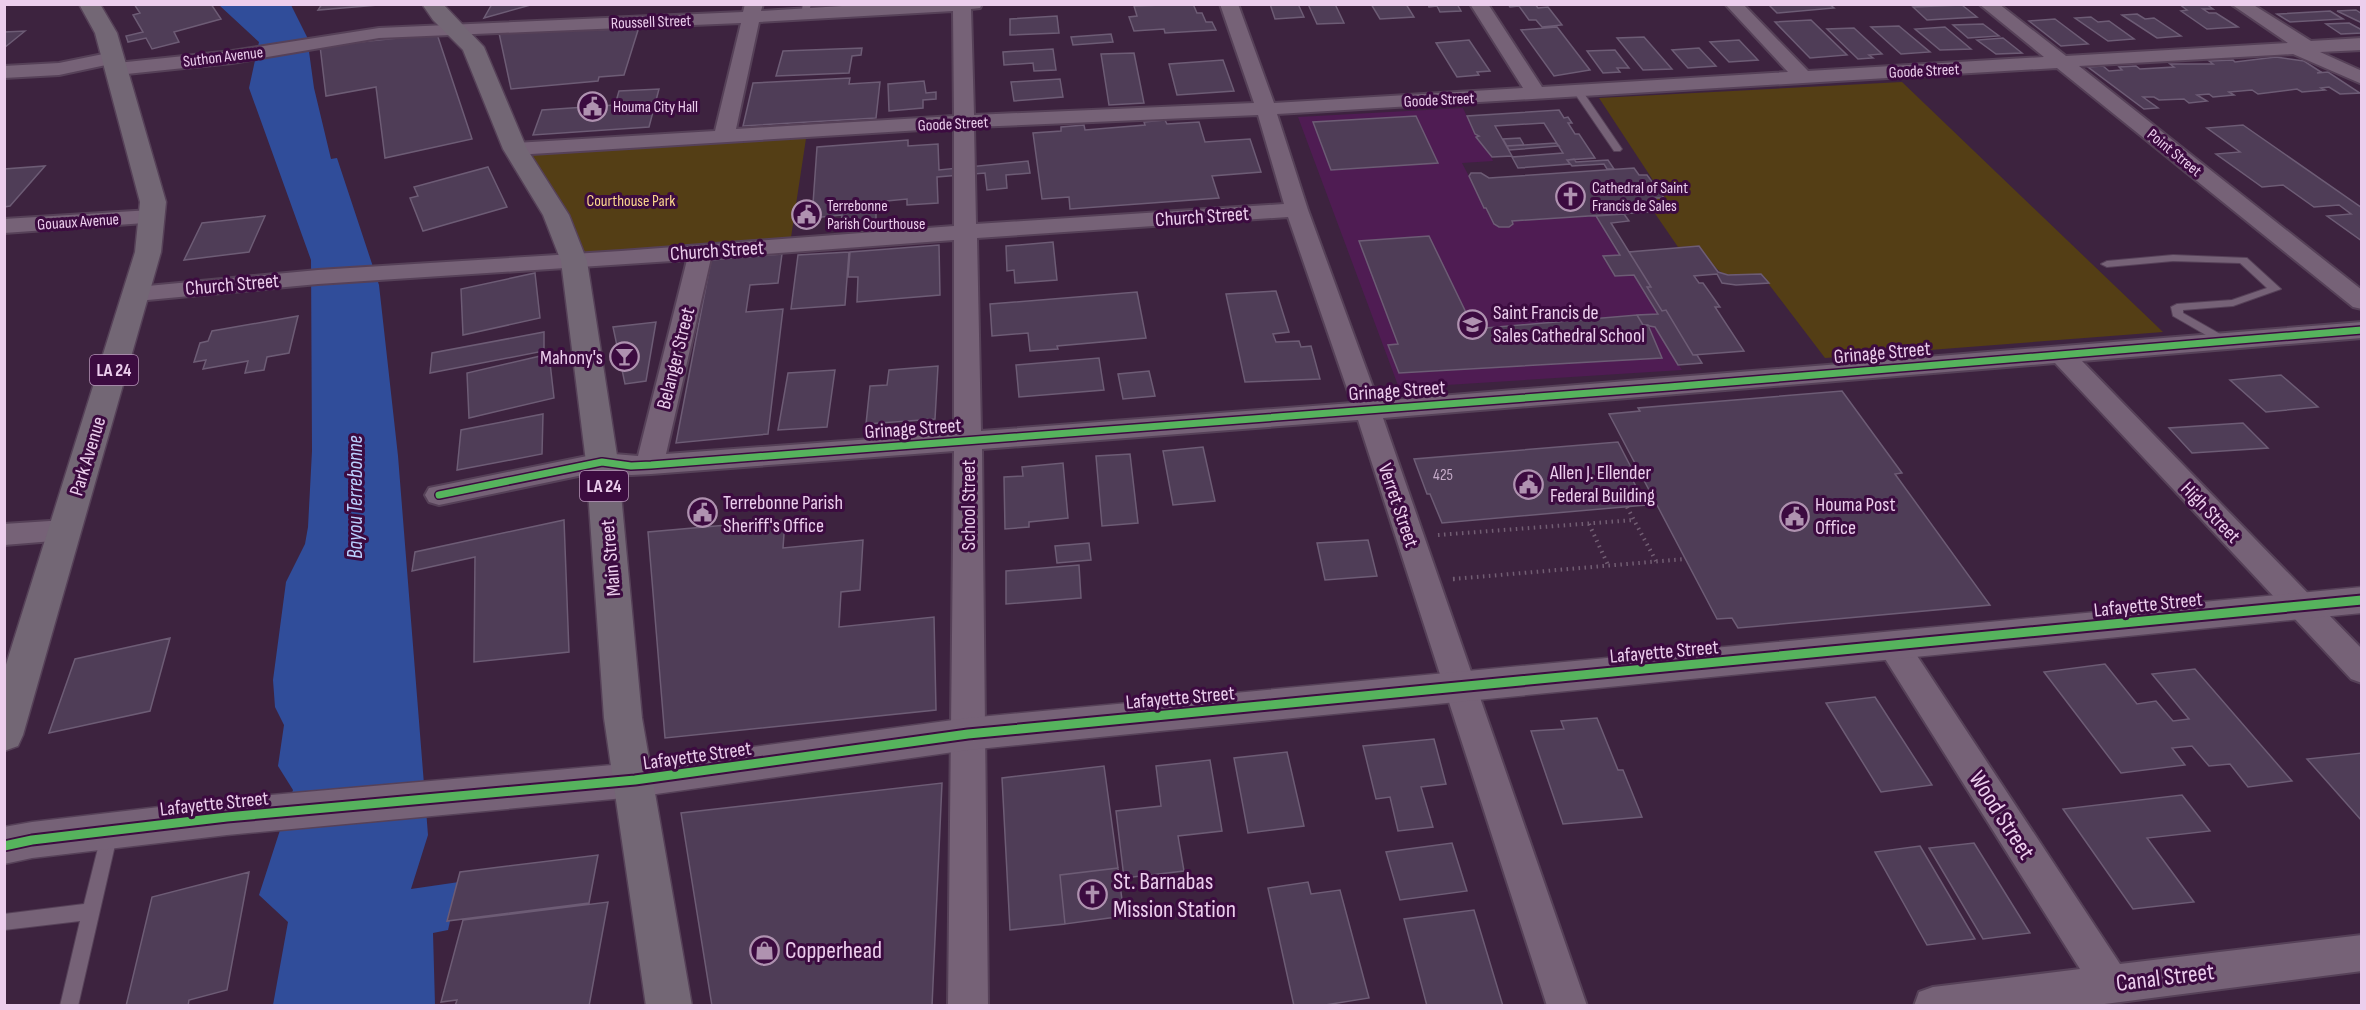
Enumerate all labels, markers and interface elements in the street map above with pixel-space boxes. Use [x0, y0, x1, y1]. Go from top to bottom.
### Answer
street label: Roussell Street [610, 12, 692, 33]
street label: Suthon Avenue [182, 43, 264, 72]
street label: Goode Street [1888, 60, 1960, 83]
street label: Goode Street [1403, 89, 1475, 112]
public building icon: Houma City Hall [576, 90, 608, 122]
place label: Houma City Hall [613, 98, 698, 117]
street label: Goode Street [917, 113, 989, 136]
street label: Point Street [2143, 125, 2205, 181]
place label: Cathedral of Saint Francis de Sales [1592, 179, 1688, 216]
church icon: Cathedral of Saint Francis de Sales [1555, 180, 1587, 212]
park label: Courthouse Park [587, 192, 675, 211]
place label: Terrebonne Parish Courthouse [827, 197, 925, 234]
public building icon: Terrebonne Parish Courthouse [790, 198, 822, 230]
street label: Church Street [1154, 202, 1250, 232]
street label: Gouaux Avenue [37, 210, 120, 235]
street label: Church Street [669, 236, 765, 266]
street label: Church Street [184, 269, 280, 301]
place label: Saint Francis de Sales Cathedral School [1493, 301, 1645, 348]
street label: Belanger Street [652, 305, 700, 412]
school or university icon: Saint Francis de Sales Cathedral School [1456, 308, 1488, 340]
street label: Grinage Street [1833, 337, 1931, 369]
bar icon: Mahony's [608, 341, 640, 373]
place label: Mahony's [540, 346, 603, 370]
road number: LA 24 [90, 355, 138, 385]
street label: Grinage Street [1348, 376, 1446, 406]
street label: Park Avenue [65, 414, 111, 499]
street label: Grinage Street [864, 414, 962, 444]
water label: Bayou Terrebonne [343, 435, 368, 559]
street label: School Street [957, 460, 981, 550]
street label: Verret Street [1373, 460, 1424, 550]
place label: Allen J. Ellender Federal Building [1549, 461, 1655, 508]
house number: 425 [1433, 466, 1453, 485]
public building icon: Allen J. Ellender Federal Building [1513, 468, 1545, 500]
road number: LA 24 [580, 471, 628, 501]
street label: High Street [2175, 477, 2245, 548]
place label: Terrebonne Parish Sheriff's Office [723, 491, 843, 538]
place label: Houma Post Office [1815, 493, 1896, 540]
public building icon: Terrebonne Parish Sheriff's Office [686, 497, 718, 529]
public building icon: Houma Post Office [1778, 500, 1810, 532]
street label: Main Street [596, 518, 626, 597]
street label: Lafayette Street [2093, 587, 2204, 623]
street label: Lafayette Street [1609, 635, 1720, 669]
street label: Lafayette Street [1125, 681, 1236, 715]
street label: Lafayette Street [641, 737, 753, 775]
street label: Wood Street [1962, 766, 2041, 865]
street label: Lafayette Street [159, 786, 270, 822]
place label: St. Barnabas Mission Station [1113, 867, 1236, 924]
church icon: St. Barnabas Mission Station [1076, 879, 1108, 911]
shop icon: Copperhead [748, 934, 780, 966]
place label: Copperhead [785, 936, 882, 965]
street label: Canal Street [2114, 957, 2216, 998]

